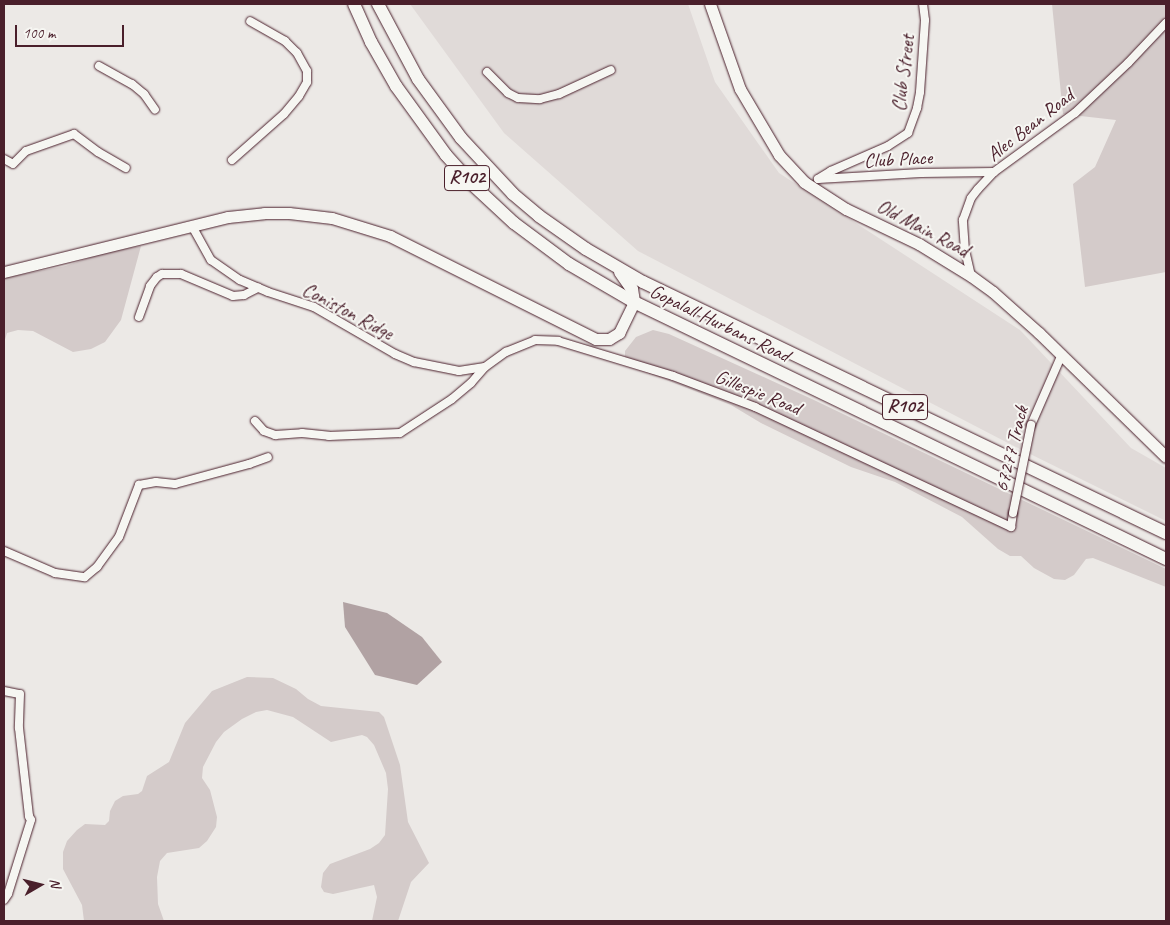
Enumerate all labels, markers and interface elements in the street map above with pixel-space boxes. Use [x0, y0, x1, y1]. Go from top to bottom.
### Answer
scale bar [18, 15, 126, 47]
text: 100 m [23, 24, 55, 43]
street label: Club Street [886, 33, 920, 113]
street label: Alec Bean Road [982, 84, 1078, 166]
street label: Club Place [863, 145, 933, 173]
road number: R102 [443, 162, 491, 194]
street label: Old Main Road [873, 194, 973, 262]
street label: Coniston Ridge [298, 277, 398, 345]
street label: Gopalall Hurbans Road [646, 279, 794, 367]
street label: Gillespie Road [712, 364, 804, 420]
road number: R102 [881, 391, 929, 424]
street label: 67277 Track [989, 404, 1033, 494]
north arrow [15, 860, 65, 910]
text: N [46, 877, 64, 888]

